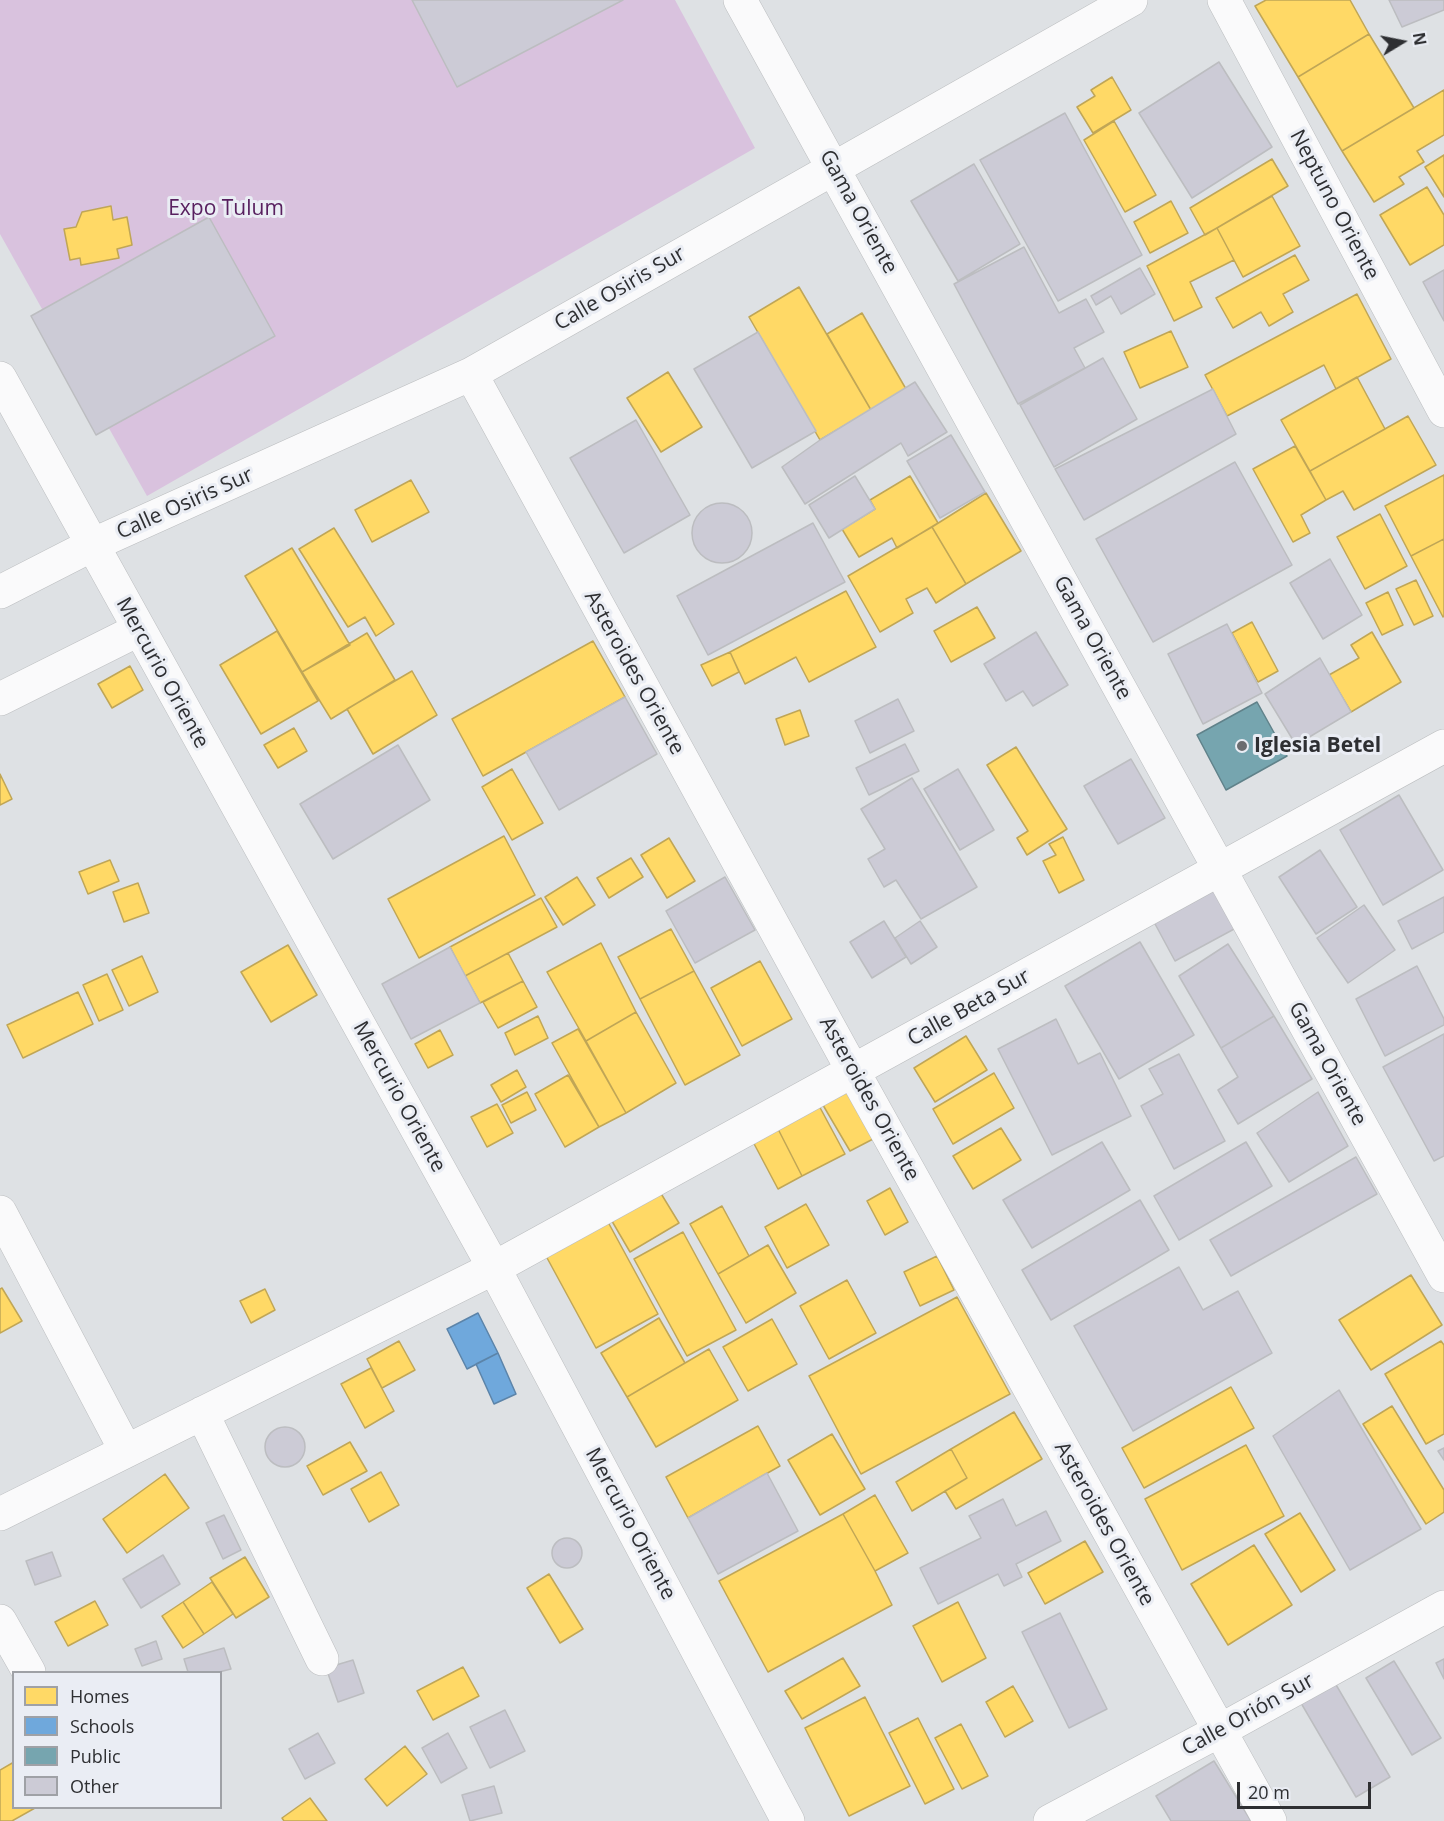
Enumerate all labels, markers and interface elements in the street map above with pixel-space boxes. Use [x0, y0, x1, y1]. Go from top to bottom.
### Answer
north arrow [1372, 12, 1432, 72]
text: N [1408, 31, 1432, 47]
street label: Neptuno Oriente [1284, 126, 1384, 284]
street label: Gama Oriente [814, 146, 902, 278]
park label: Expo Tulum [168, 196, 284, 222]
street label: Calle Osiris Sur [550, 241, 690, 337]
street label: Calle Osiris Sur [113, 463, 257, 545]
street label: Gama Oriente [1048, 572, 1136, 704]
street label: Asteroides Oriente [579, 587, 689, 759]
street label: Mercurio Oriente [110, 593, 214, 753]
place label: Iglesia Betel [1254, 733, 1381, 759]
marker: Iglesia Betel [1235, 739, 1249, 753]
street label: Calle Beta Sur [904, 964, 1034, 1052]
street label: Gama Oriente [1283, 998, 1371, 1130]
street label: Asteroides Oriente [814, 1013, 924, 1185]
street label: Mercurio Oriente [347, 1017, 451, 1177]
street label: Asteroides Oriente [1049, 1438, 1159, 1610]
street label: Mercurio Oriente [579, 1444, 681, 1604]
street label: Calle Orión Sur [1178, 1668, 1318, 1762]
legend [12, 1671, 222, 1809]
text: Homes [70, 1684, 129, 1708]
text: Schools [70, 1714, 134, 1738]
text: Public [70, 1744, 121, 1768]
scale bar [1240, 1770, 1374, 1808]
text: Other [70, 1774, 119, 1798]
text: 20 m [1248, 1780, 1290, 1804]

